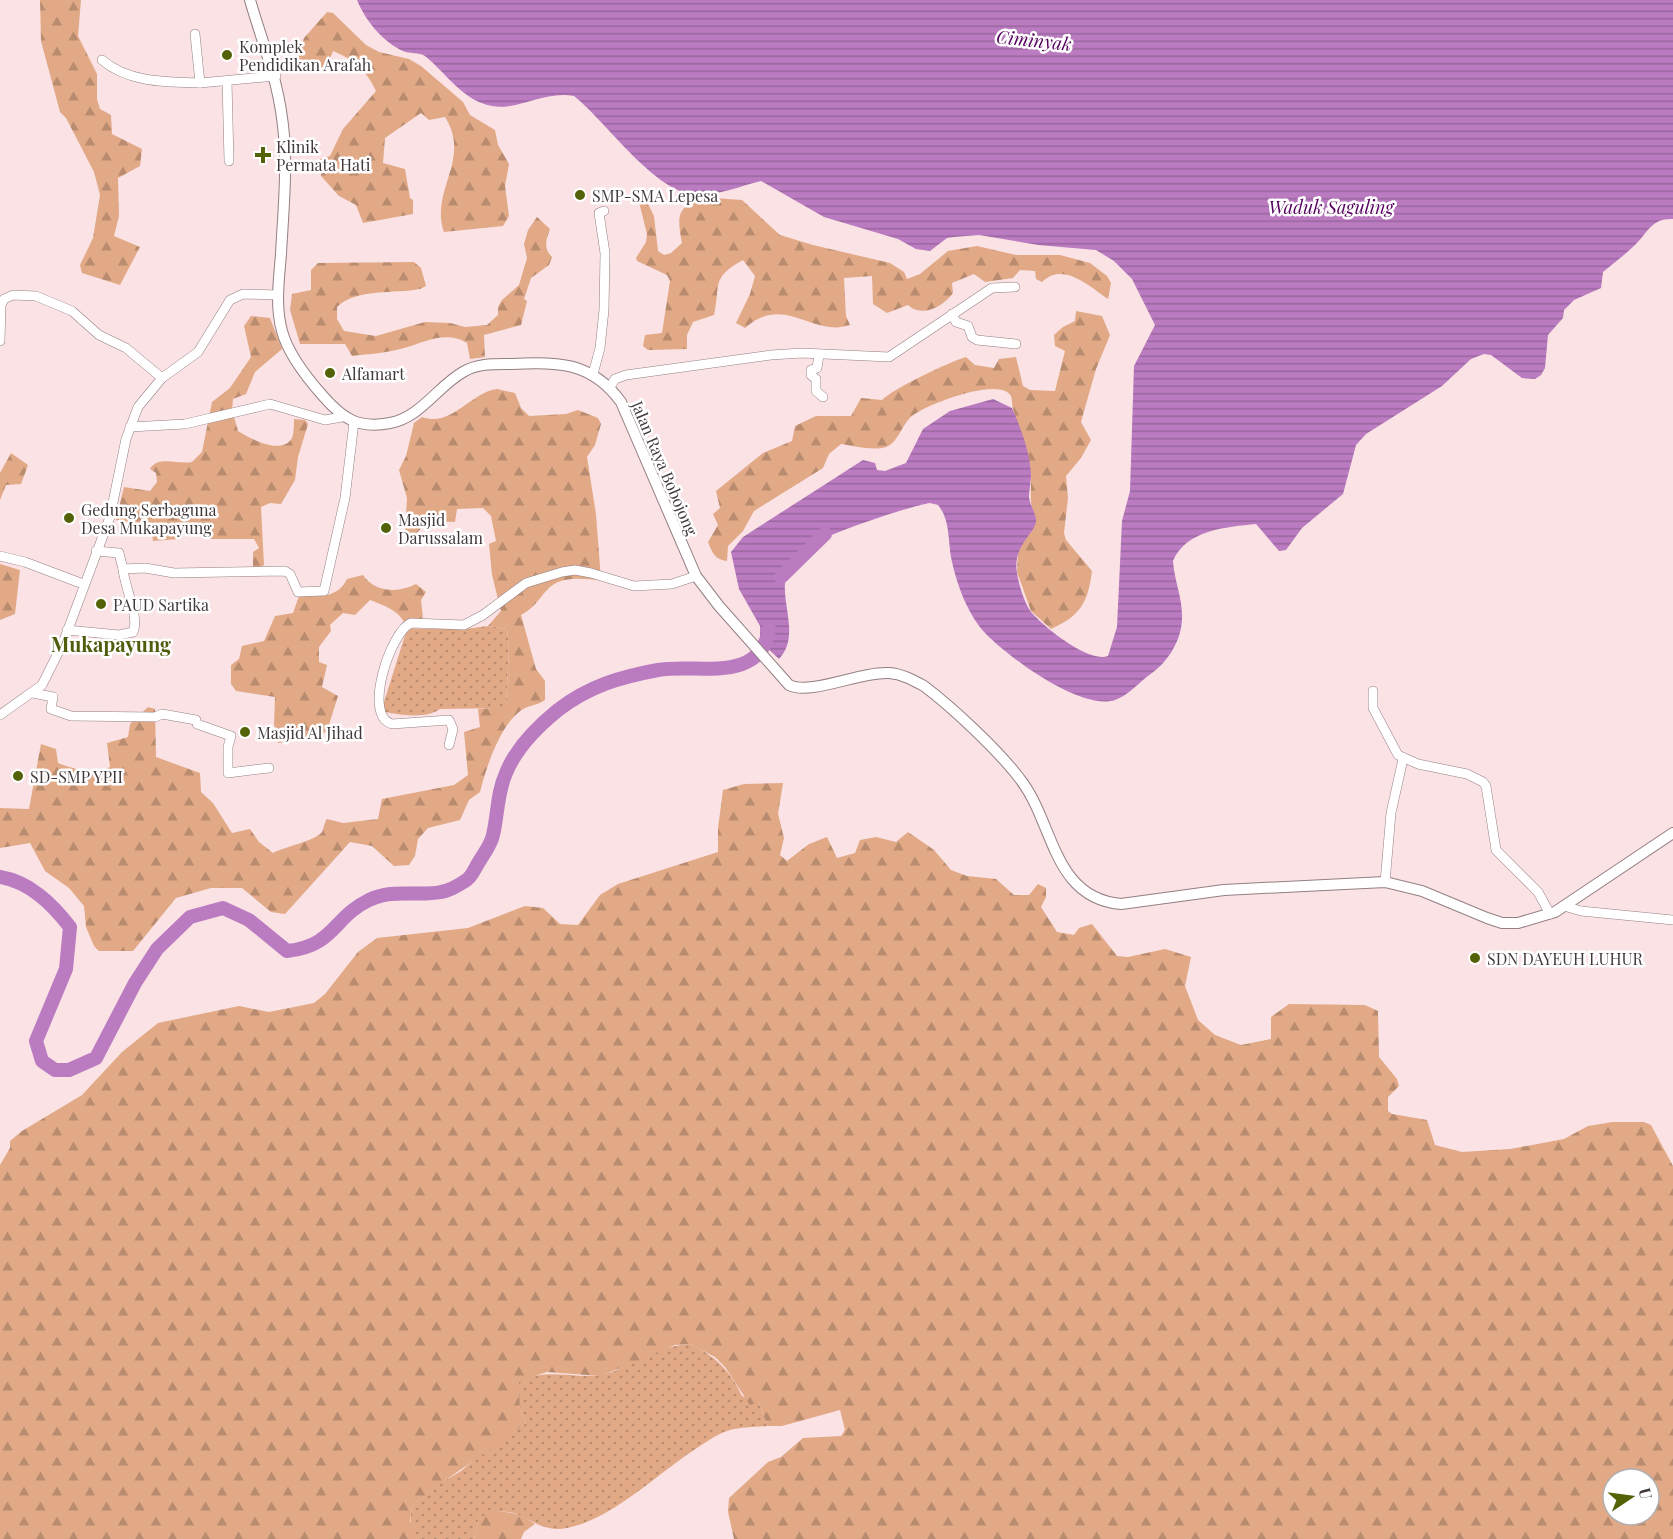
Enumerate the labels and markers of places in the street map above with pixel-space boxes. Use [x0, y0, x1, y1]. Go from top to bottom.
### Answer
place label: Komplek Pendidikan Arafah [239, 36, 372, 75]
marker: Komplek Pendidikan Arafah [220, 48, 234, 62]
place label: Klinik Permata Hati [276, 136, 371, 175]
marker: Klinik Permata Hati [254, 146, 272, 164]
place label: SMP-SMA Lepesa [592, 185, 718, 206]
marker: SMP-SMA Lepesa [573, 188, 587, 202]
place label: Alfamart [341, 363, 405, 384]
marker: Alfamart [323, 366, 337, 380]
place label: Gedung Serbaguna Desa Mukapayung [81, 499, 217, 538]
place label: Masjid Darussalam [398, 509, 483, 548]
marker: Gedung Serbaguna Desa Mukapayung [62, 511, 76, 525]
marker: Masjid Darussalam [379, 521, 393, 535]
place label: PAUD Sartika [113, 594, 209, 615]
marker: PAUD Sartika [94, 597, 108, 611]
place label: Masjid Al Jihad [257, 722, 363, 743]
marker: Masjid Al Jihad [238, 725, 252, 739]
place label: SD-SMP YPII [30, 766, 123, 787]
marker: SD-SMP YPII [11, 769, 25, 783]
place label: SDN DAYEUH LUHUR [1487, 948, 1643, 969]
marker: SDN DAYEUH LUHUR [1468, 951, 1482, 965]

